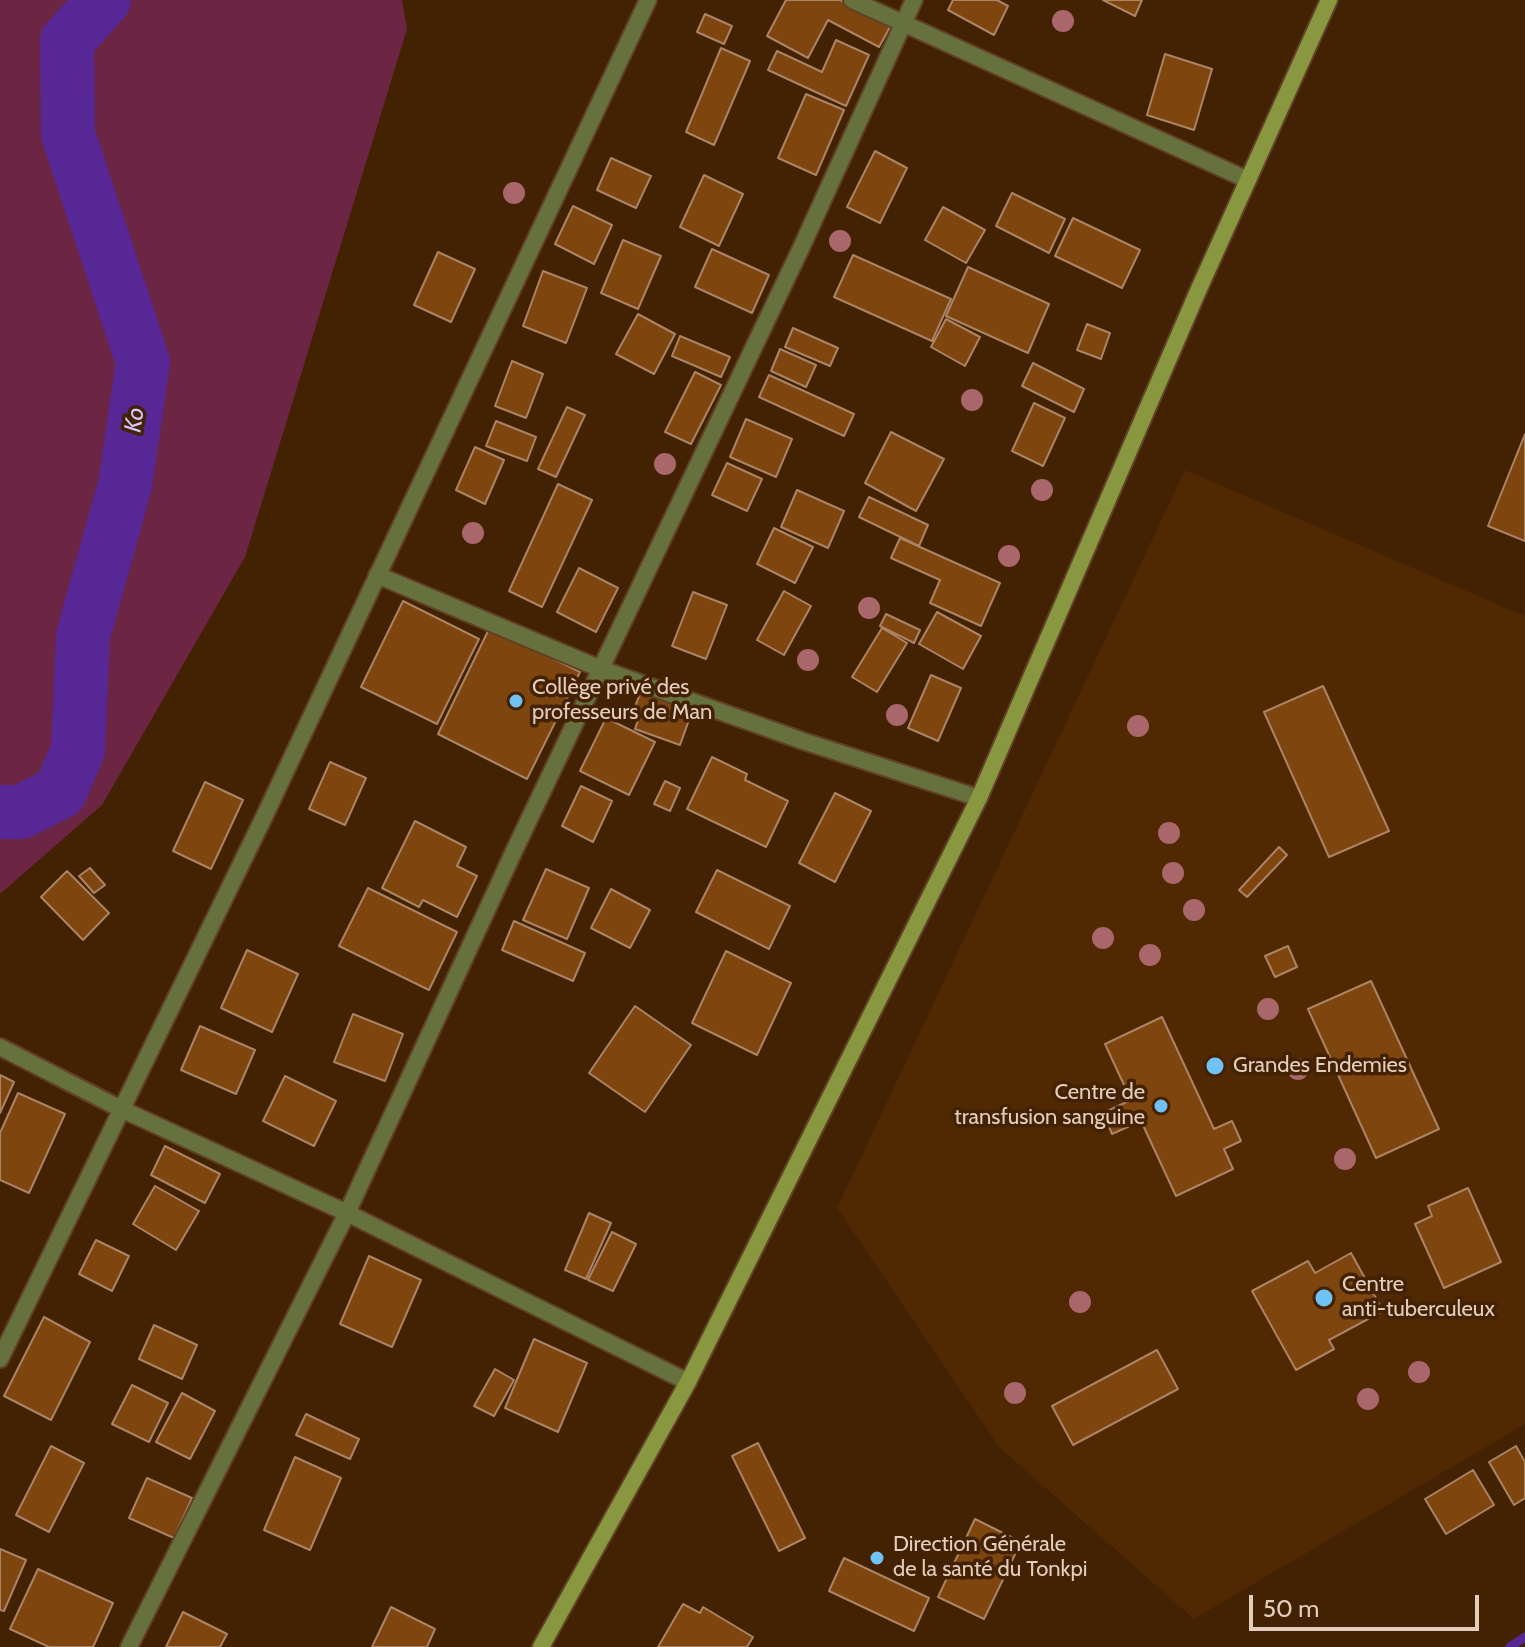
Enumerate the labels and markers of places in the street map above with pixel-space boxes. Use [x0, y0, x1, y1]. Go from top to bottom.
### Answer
place label: Collège privé des professeurs de Man [532, 675, 712, 726]
marker: Collège privé des professeurs de Man [507, 692, 525, 710]
place label: Grandes Endemies [1233, 1053, 1407, 1079]
marker: Grandes Endemies [1204, 1055, 1226, 1077]
place label: Centre de transfusion sanguine [954, 1080, 1145, 1132]
marker: Centre de transfusion sanguine [1152, 1097, 1170, 1115]
place label: Centre anti-tuberculeux [1342, 1272, 1495, 1324]
marker: Centre anti-tuberculeux [1313, 1287, 1335, 1309]
place label: Direction Générale de la santé du Tonkpi [893, 1532, 1087, 1584]
marker: Direction Générale de la santé du Tonkpi [868, 1549, 886, 1567]

